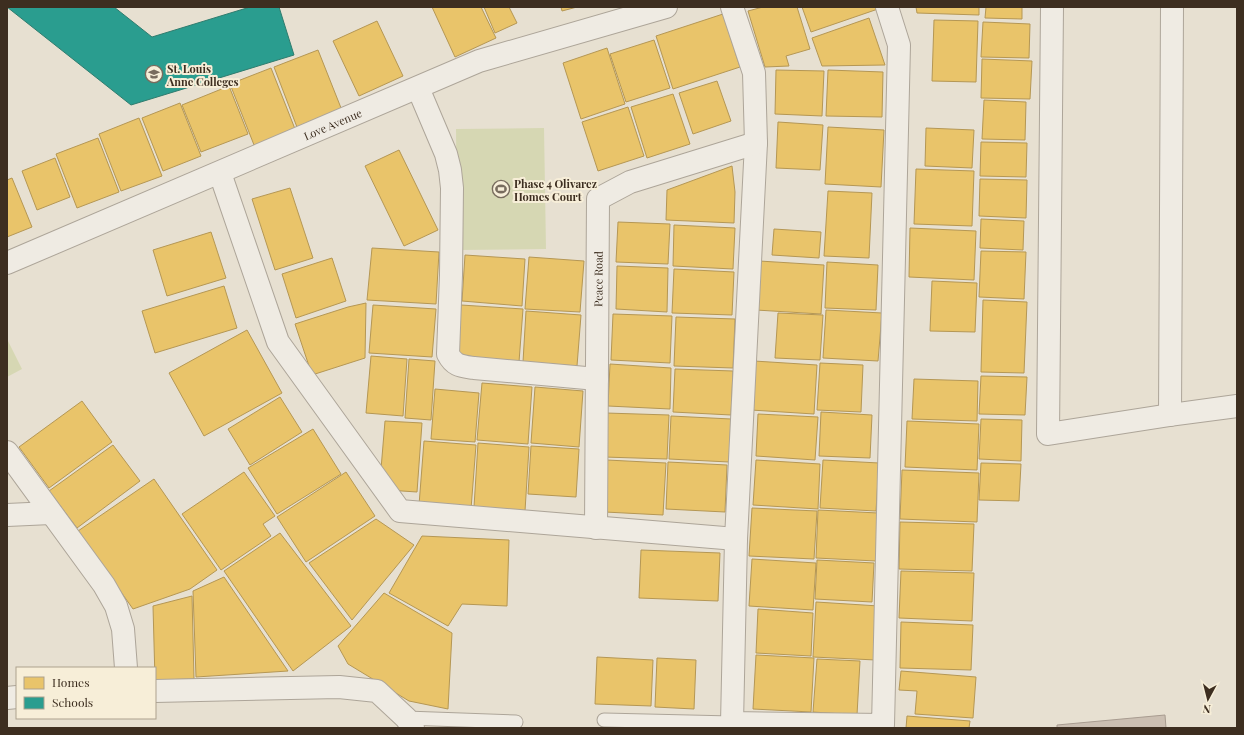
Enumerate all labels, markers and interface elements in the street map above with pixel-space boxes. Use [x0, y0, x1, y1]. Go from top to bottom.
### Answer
place label: St. Louis Anne Colleges [166, 61, 239, 89]
school or university icon: St. Louis Anne Colleges [144, 64, 164, 84]
street label: Love Avenue [301, 104, 364, 143]
place label: Phase 4 Olivarez Homes Court [514, 176, 597, 204]
sports icon: Phase 4 Olivarez Homes Court [491, 179, 511, 199]
street label: Peace Road [590, 250, 605, 307]
legend [16, 667, 156, 719]
text: Homes [52, 674, 90, 690]
north arrow [1188, 679, 1228, 719]
text: Schools [52, 694, 93, 710]
text: N [1202, 701, 1212, 717]

